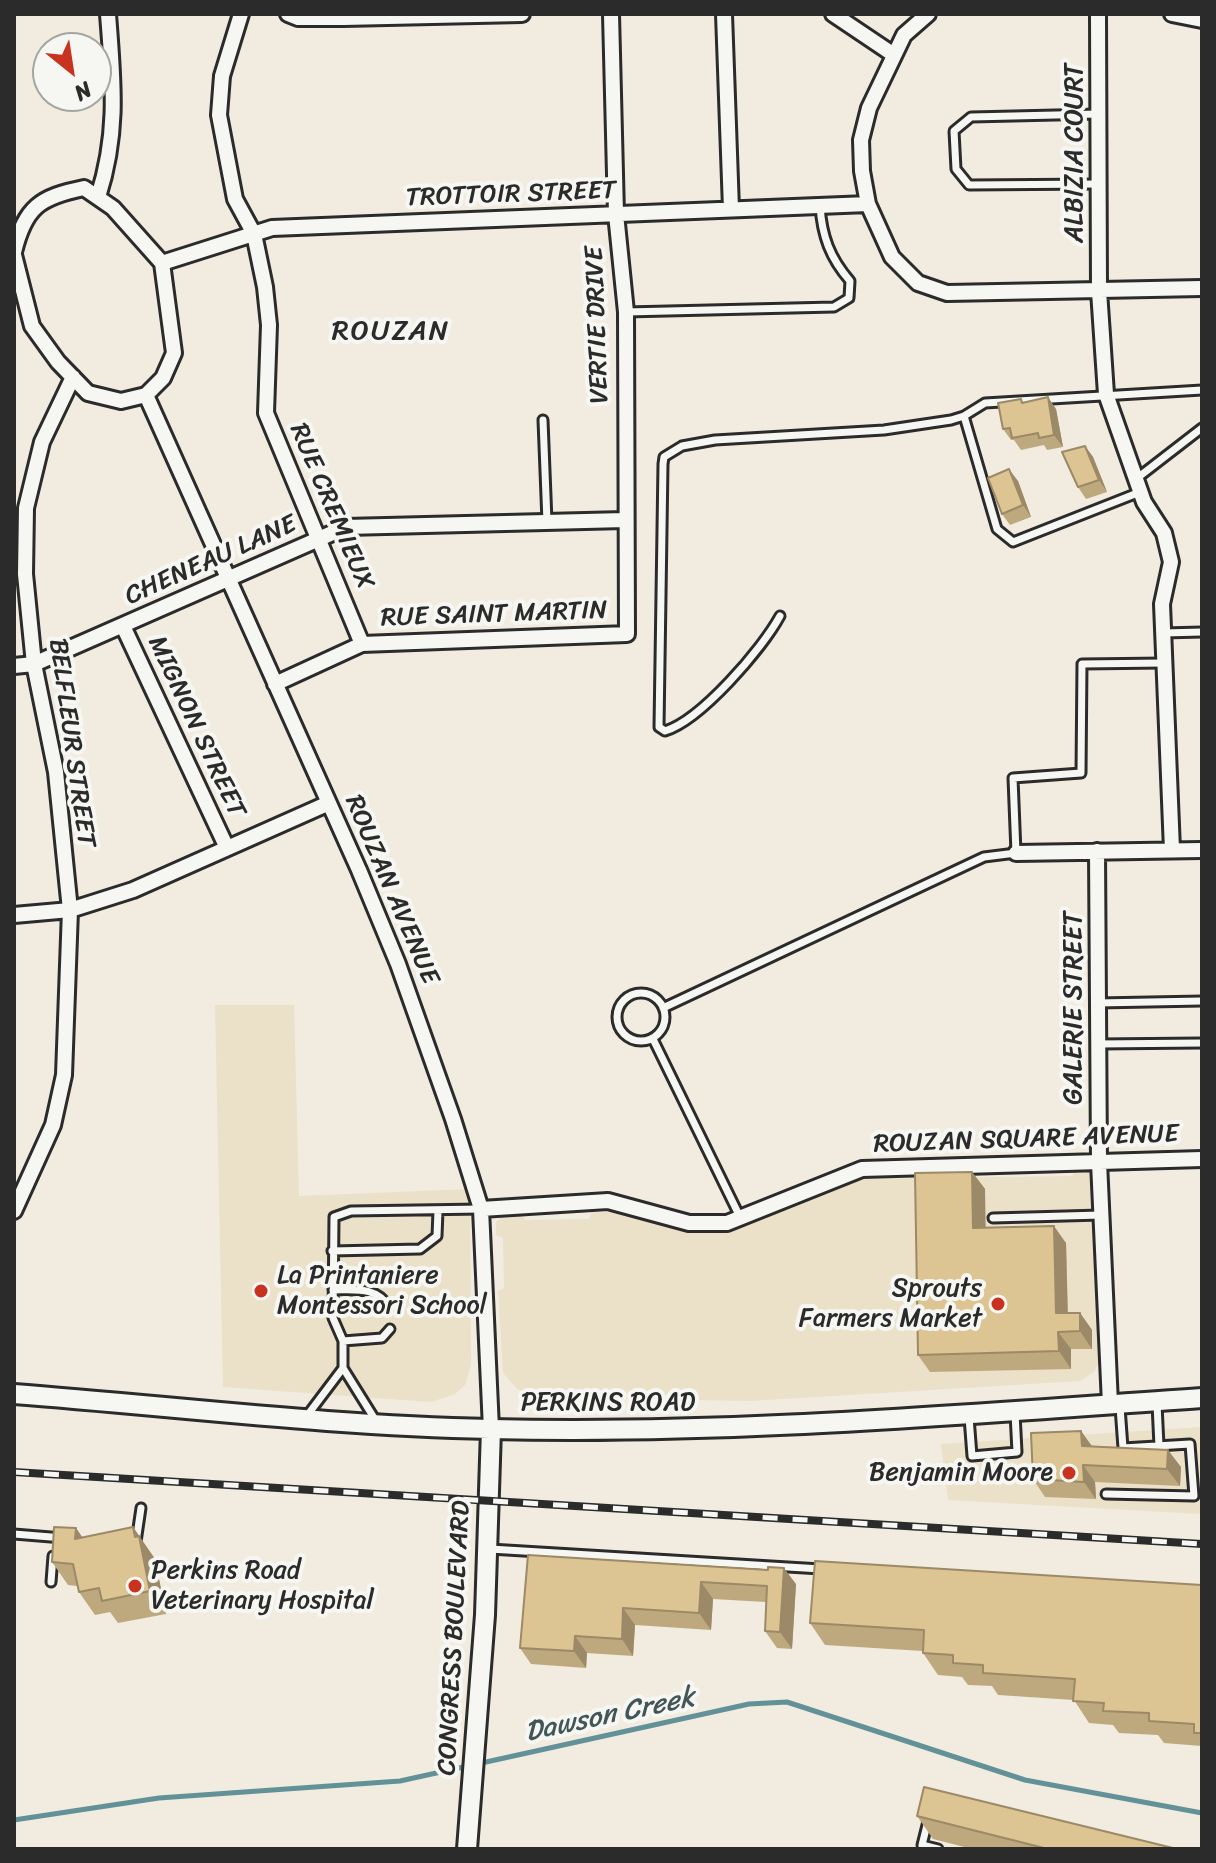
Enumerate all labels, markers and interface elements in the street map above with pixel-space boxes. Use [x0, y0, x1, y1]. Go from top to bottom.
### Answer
north arrow [32, 32, 112, 112]
street label: ALBIZIA COURT [1059, 63, 1091, 243]
text: N [67, 71, 100, 112]
street label: TROTTOIR STREET [405, 176, 617, 214]
street label: VERTIE DRIVE [580, 246, 616, 404]
district label: ROUZAN [331, 315, 451, 349]
street label: RUE CREMIEUX [282, 419, 380, 595]
street label: CHENEAU LANE [120, 509, 302, 613]
street label: RUE SAINT MARTIN [380, 595, 608, 635]
street label: MIGNON STREET [140, 631, 252, 823]
street label: BELFLEUR STREET [41, 637, 101, 849]
street label: ROUZAN AVENUE [337, 791, 445, 989]
street label: GALERIE STREET [1058, 911, 1090, 1105]
street label: ROUZAN SQUARE AVENUE [873, 1119, 1179, 1161]
place label: La Printaniere Montessori School [277, 1260, 487, 1322]
place label: Sprouts Farmers Market [799, 1273, 982, 1334]
marker: La Printaniere Montessori School [252, 1282, 270, 1300]
marker: Sprouts Farmers Market [989, 1295, 1007, 1313]
street label: PERKINS ROAD [521, 1387, 695, 1419]
place label: Benjamin Moore [869, 1457, 1053, 1489]
marker: Benjamin Moore [1060, 1464, 1078, 1482]
street label: CONGRESS BOULEVARD [432, 1500, 478, 1776]
place label: Perkins Road Veterinary Hospital [151, 1555, 374, 1616]
marker: Perkins Road Veterinary Hospital [126, 1577, 144, 1595]
water label: Dawson Creek [522, 1682, 698, 1750]

